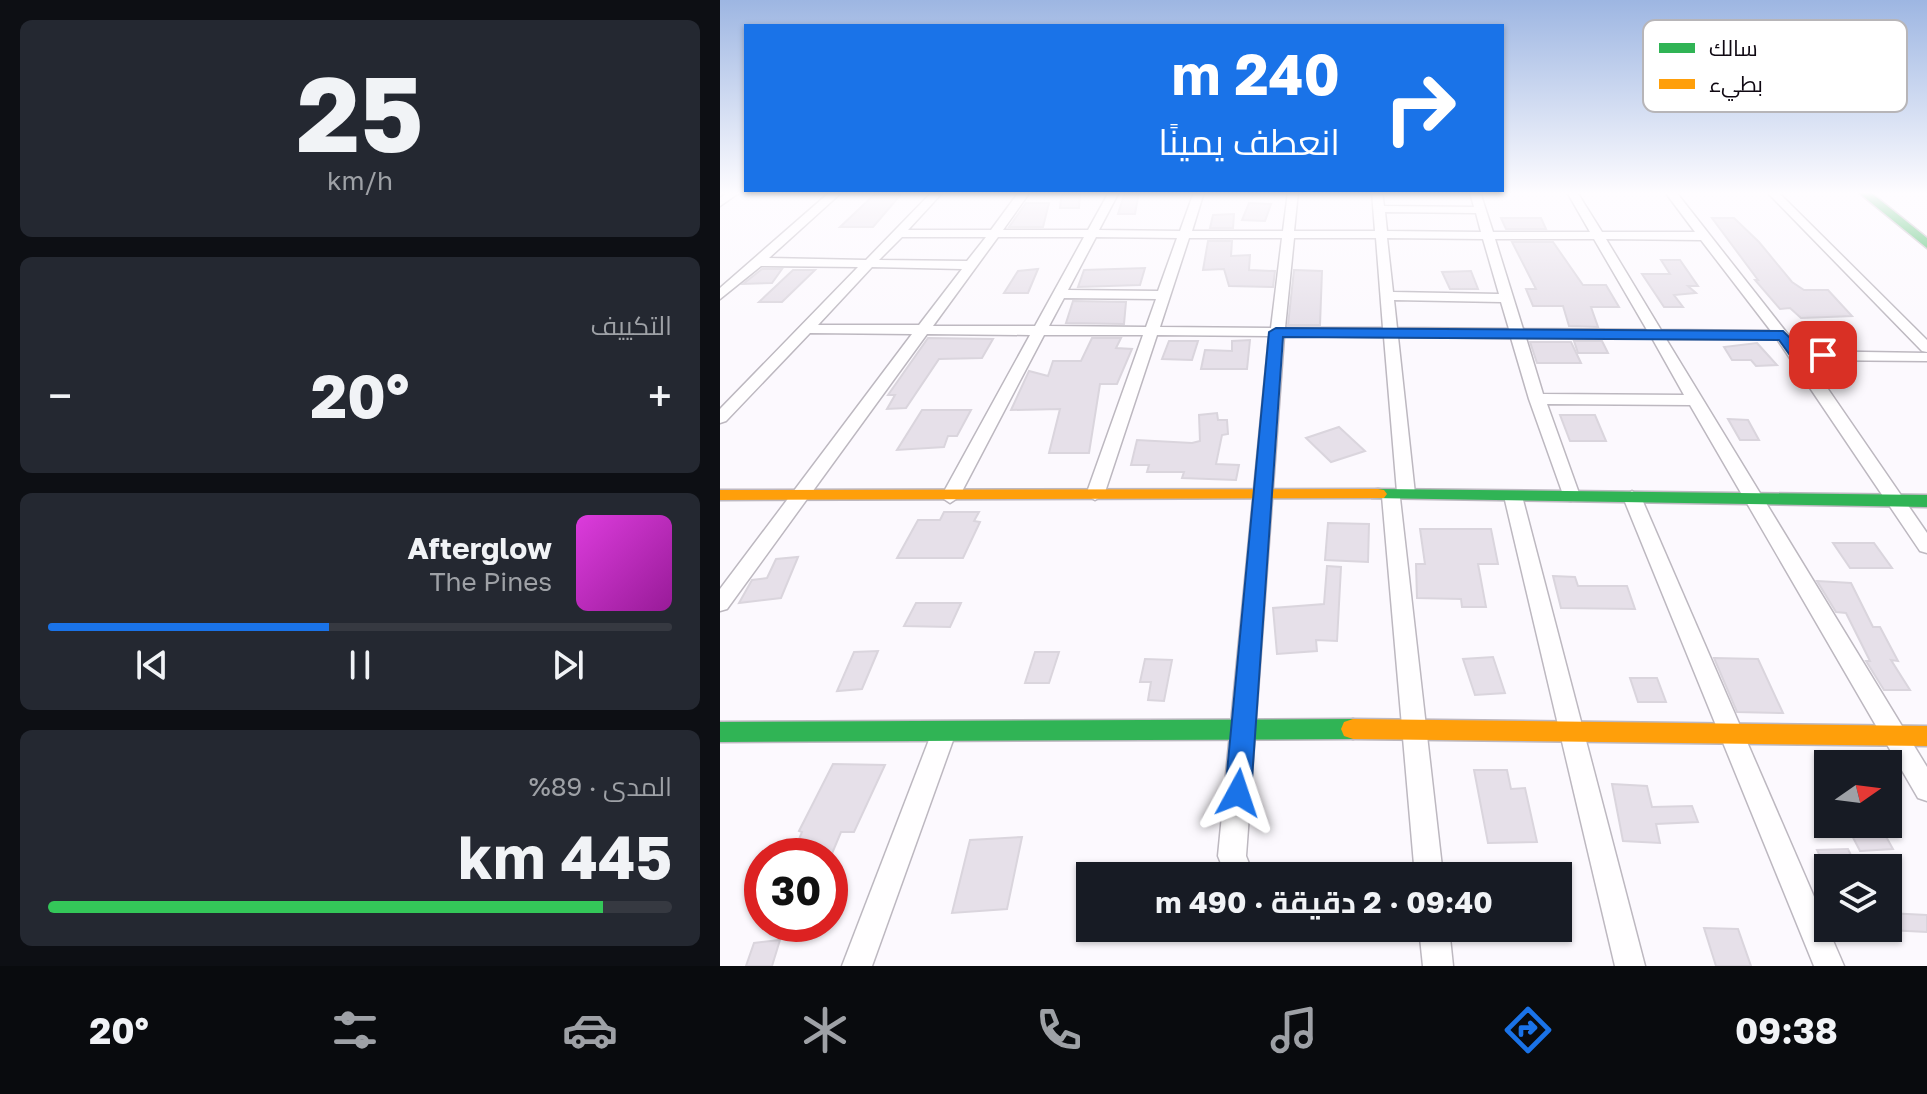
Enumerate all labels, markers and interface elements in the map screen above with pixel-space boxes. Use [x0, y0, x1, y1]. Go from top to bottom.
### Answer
legend [1643, 20, 1907, 112]
text: سالك [1709, 34, 1758, 61]
text: 240 m [1171, 40, 1340, 107]
text: 25 [297, 50, 423, 175]
icon: right [1368, 56, 1472, 160]
text: بطيء [1709, 70, 1763, 101]
text: انعطف يمينًا [1158, 120, 1340, 163]
text: km/h [327, 165, 393, 196]
text: التكييف [590, 310, 672, 341]
pin [1789, 321, 1857, 389]
icon: arrive [1801, 333, 1845, 377]
text: 20° [311, 359, 410, 431]
text: − [48, 369, 72, 422]
text: + [648, 369, 672, 422]
text: Afterglow [408, 530, 552, 566]
text: The Pines [429, 566, 552, 597]
icon: previous [130, 643, 174, 687]
icon: pause [338, 643, 382, 687]
icon: next [546, 643, 590, 687]
north arrow [1814, 750, 1902, 838]
map controls [1814, 750, 1902, 942]
position arrow [1196, 751, 1280, 835]
text: المدى · 89% [529, 771, 672, 802]
text: 445 km [458, 820, 672, 892]
speed limit sign: 30 [744, 838, 848, 942]
button: layers [1814, 854, 1902, 942]
text: 09:40 · 2 دقيقة · 490 m [1155, 884, 1493, 920]
icon: filters [327, 1002, 383, 1058]
icon: car [562, 1002, 618, 1058]
icon: climate [797, 1002, 853, 1058]
icon: phone [1031, 1002, 1087, 1058]
icon: music [1266, 1002, 1322, 1058]
icon: directions [1500, 1002, 1556, 1058]
text: 20° [89, 1009, 149, 1052]
text: 09:38 [1735, 1009, 1838, 1052]

